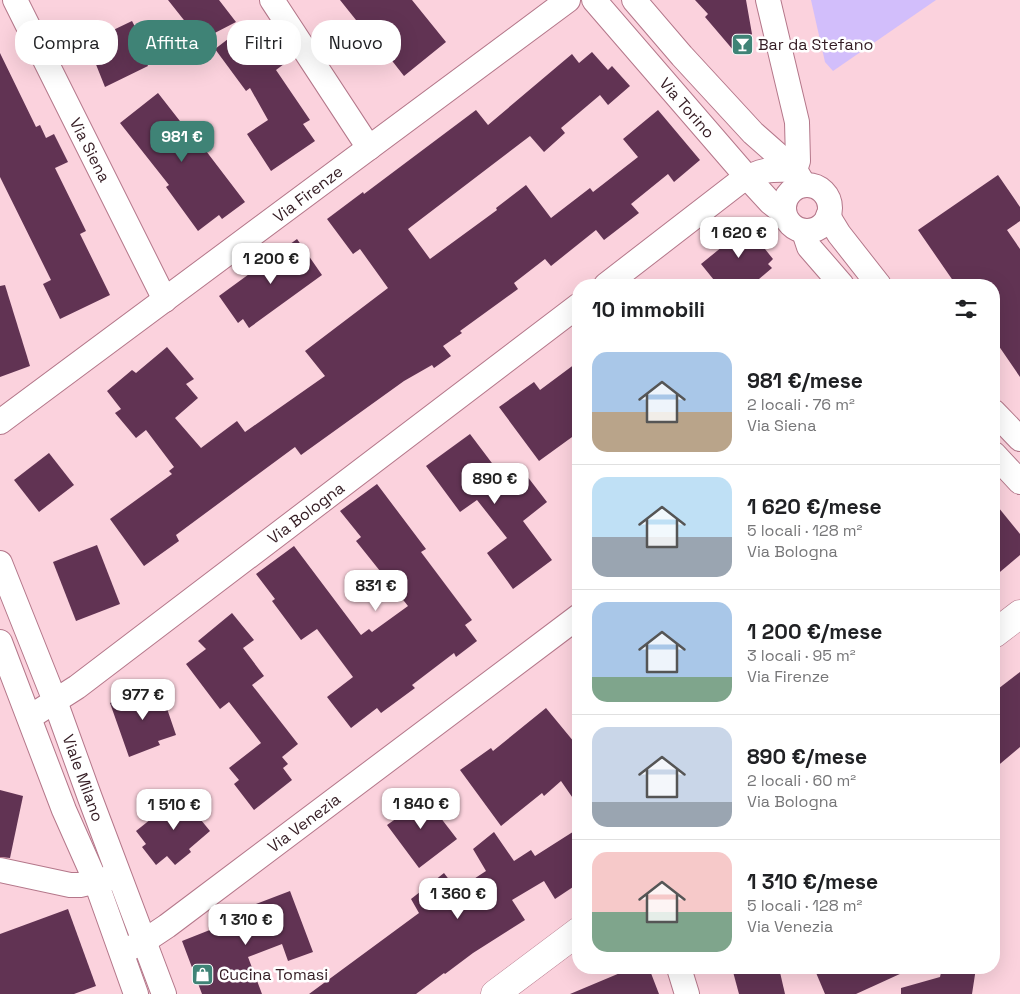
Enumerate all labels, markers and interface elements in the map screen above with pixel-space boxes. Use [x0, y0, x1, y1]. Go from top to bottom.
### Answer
chip: Compra [15, 20, 118, 65]
chip: Affitta [128, 20, 217, 65]
chip: Filtri [227, 20, 301, 65]
chip: Nuovo [311, 20, 401, 65]
bar icon: Bar da Stefano [730, 32, 754, 56]
place label: Bar da Stefano [758, 34, 873, 55]
street label: Via Torino [655, 73, 719, 143]
street label: Via Siena [65, 114, 115, 186]
pin: 981 € [147, 120, 217, 163]
text: 981 € [161, 126, 203, 147]
street label: Via Firenze [269, 161, 347, 227]
pin: 1 620 € [693, 216, 785, 259]
text: 1 620 € [711, 222, 767, 243]
pin: 1 200 € [225, 242, 317, 285]
text: 1 200 € [243, 248, 299, 269]
icon: filters [952, 295, 980, 323]
text: 10 immobili [592, 296, 705, 323]
text: 981 €/mese [747, 367, 863, 394]
icon: home [632, 372, 692, 432]
text: 2 locali · 76 m² [747, 394, 855, 415]
text: Via Siena [747, 415, 816, 436]
pin: 890 € [460, 462, 530, 505]
text: 890 € [473, 468, 517, 489]
street label: Via Bologna [263, 477, 349, 549]
text: 1 620 €/mese [747, 493, 882, 520]
icon: home [632, 497, 692, 557]
text: 5 locali · 128 m² [747, 520, 862, 541]
text: Via Bologna [747, 541, 838, 562]
pin: 831 € [341, 570, 411, 612]
text: 831 € [355, 575, 397, 596]
text: 1 200 €/mese [747, 618, 882, 645]
icon: home [632, 622, 692, 682]
text: 3 locali · 95 m² [747, 645, 856, 666]
text: Via Firenze [747, 666, 829, 687]
pin: 977 € [108, 678, 178, 721]
text: 977 € [122, 684, 164, 705]
street label: Viale Milano [58, 732, 108, 824]
text: 890 €/mese [747, 743, 867, 770]
icon: home [632, 747, 692, 807]
text: 2 locali · 60 m² [747, 770, 856, 791]
pin: 1 510 € [128, 788, 220, 831]
pin: 1 840 € [375, 788, 467, 830]
street label: Via Venezia [263, 789, 345, 857]
text: Via Bologna [747, 791, 838, 812]
text: 1 840 € [393, 793, 449, 814]
text: 1 510 € [147, 794, 201, 815]
text: 1 310 €/mese [747, 868, 878, 895]
icon: home [632, 872, 692, 932]
pin: 1 360 € [412, 878, 504, 920]
text: 1 360 € [430, 883, 486, 904]
text: 5 locali · 128 m² [747, 895, 862, 916]
pin: 1 310 € [200, 904, 292, 946]
text: 1 310 € [219, 909, 273, 930]
text: Via Venezia [747, 916, 833, 937]
shop icon: Cucina Tomasi [191, 962, 215, 986]
place label: Cucina Tomasi [219, 964, 328, 985]

